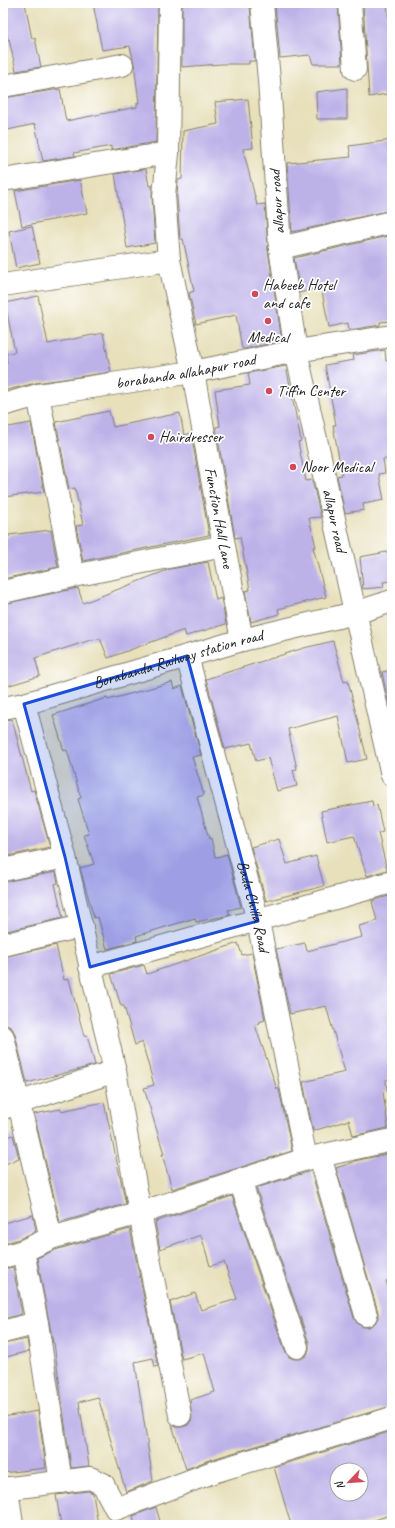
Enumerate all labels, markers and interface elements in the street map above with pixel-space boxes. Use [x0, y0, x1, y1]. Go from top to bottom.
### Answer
street label: allapur road [265, 166, 289, 235]
place label: Habeeb Hotel and cafe [263, 275, 338, 313]
marker: Habeeb Hotel and cafe [250, 289, 260, 299]
marker: Medical [263, 316, 273, 326]
place label: Medical [248, 327, 292, 347]
street label: borabanda allahapur road [114, 349, 260, 393]
place label: Tiffin Center [277, 381, 347, 401]
marker: Tiffin Center [264, 386, 274, 396]
place label: Hairdresser [159, 427, 224, 447]
marker: Hairdresser [146, 432, 156, 442]
place label: Noor Medical [301, 457, 376, 477]
marker: Noor Medical [288, 462, 298, 472]
street label: Function Hall Lane [200, 466, 238, 572]
street label: allapur road [317, 487, 352, 557]
street label: Borabanda Railway station road [91, 625, 268, 693]
street label: Bada Chilla Road [232, 859, 275, 956]
north arrow [329, 1462, 369, 1502]
text: N [331, 1478, 348, 1492]

